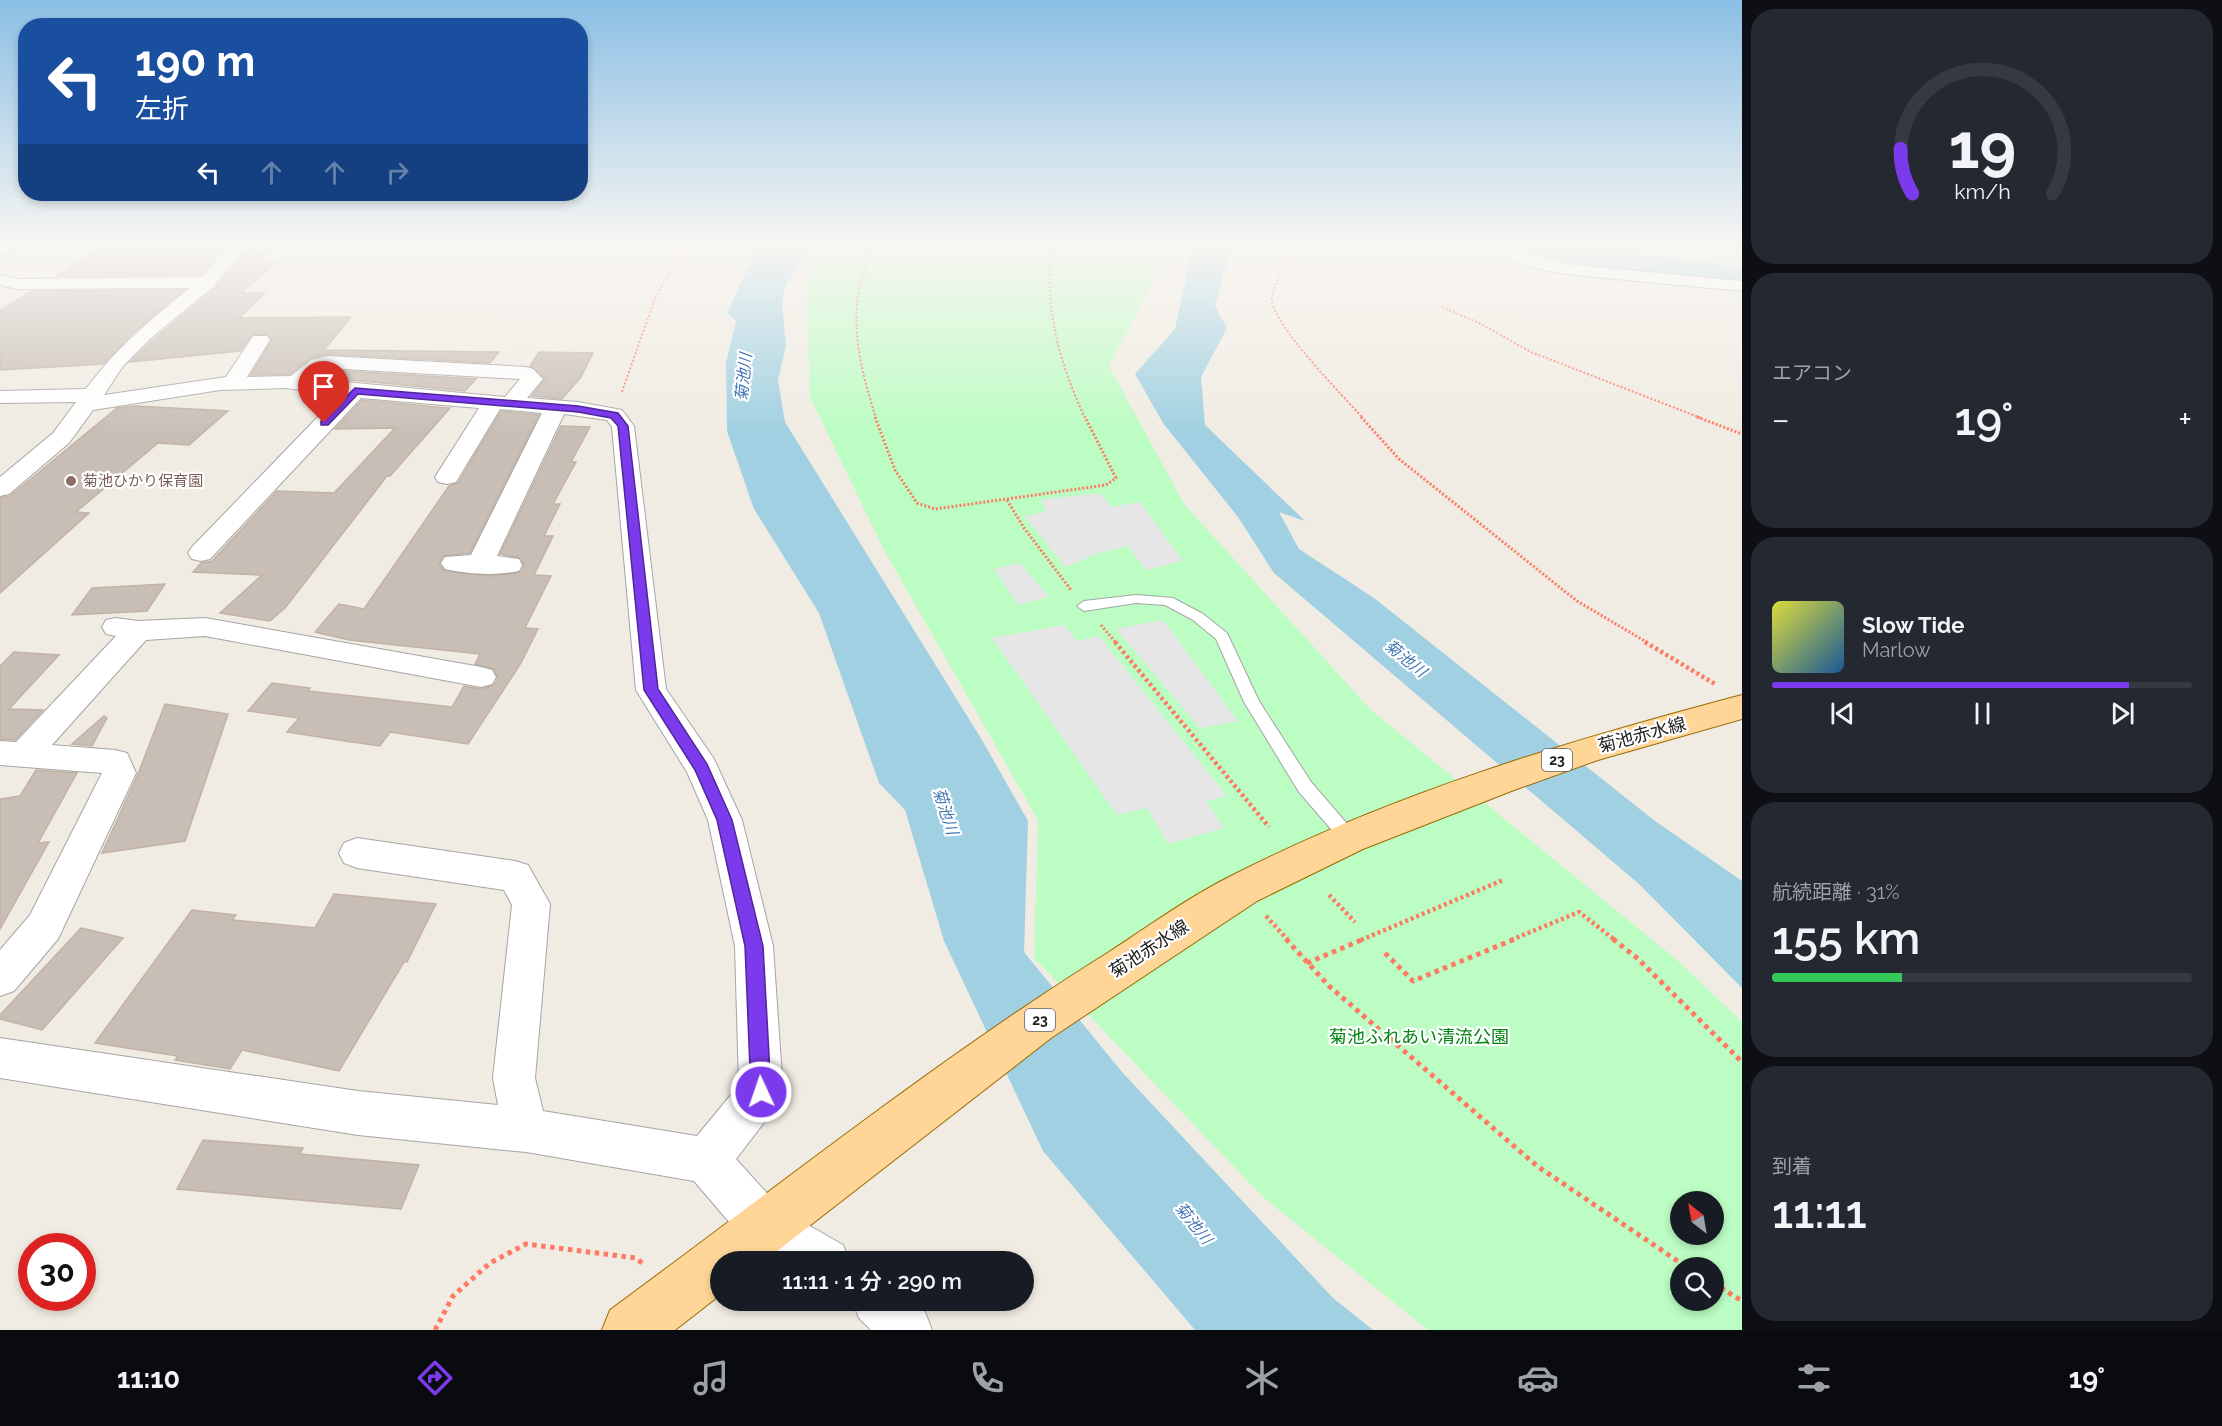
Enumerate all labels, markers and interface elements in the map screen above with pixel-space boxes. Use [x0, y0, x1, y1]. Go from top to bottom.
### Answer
text: 190 m [135, 37, 255, 86]
icon: left [36, 42, 114, 120]
text: 左折 [135, 93, 189, 124]
text: 19 [1948, 109, 2016, 183]
icon: left [192, 156, 225, 189]
icon: ahead [255, 156, 288, 189]
icon: ahead [318, 156, 351, 189]
icon: right [381, 156, 414, 189]
text: km/h [1954, 179, 2010, 204]
water label: 菊池川 [732, 350, 756, 402]
pin [298, 361, 349, 423]
text: エアコン [1772, 361, 1852, 385]
icon: arrive [307, 370, 340, 403]
text: 19° [1955, 393, 2013, 446]
text: − [1772, 400, 1790, 439]
text: + [2178, 400, 2192, 439]
place label: 菊池ひかり保育園 [83, 472, 203, 490]
marker: 菊池ひかり保育園 [64, 474, 78, 488]
text: Slow Tide [1862, 612, 1964, 638]
water label: 菊池川 [1381, 636, 1432, 682]
text: Marlow [1862, 638, 1931, 662]
icon: previous [1826, 697, 1859, 730]
icon: pause [1966, 697, 1999, 730]
icon: next [2106, 697, 2139, 730]
street label: 菊池赤水線 [1596, 713, 1688, 756]
road number: 23 [1542, 749, 1572, 771]
water label: 菊池川 [929, 785, 963, 839]
text: 航続距離 · 31% [1772, 880, 1900, 904]
text: 155 km [1772, 912, 1920, 965]
street label: 菊池赤水線 [1105, 915, 1192, 982]
road number: 23 [1025, 1009, 1055, 1031]
park label: 菊池ふれあい清流公園 [1329, 1026, 1509, 1047]
position arrow [729, 1060, 793, 1124]
text: 到着 [1772, 1154, 1812, 1178]
text: 11:11 [1772, 1186, 1867, 1239]
north arrow [1670, 1191, 1724, 1245]
map controls [1670, 1191, 1724, 1311]
water label: 菊池川 [1171, 1199, 1217, 1249]
speed limit sign: 30 [18, 1233, 96, 1311]
button: search [1670, 1257, 1724, 1311]
text: 11:11 · 1 分 · 290 m [782, 1268, 962, 1294]
icon: directions [414, 1357, 456, 1399]
icon: music [690, 1357, 732, 1399]
icon: phone [966, 1357, 1008, 1399]
icon: climate [1241, 1357, 1283, 1399]
icon: car [1517, 1357, 1559, 1399]
icon: filters [1793, 1357, 1835, 1399]
text: 11:10 [117, 1363, 180, 1394]
text: 19° [2069, 1363, 2105, 1394]

